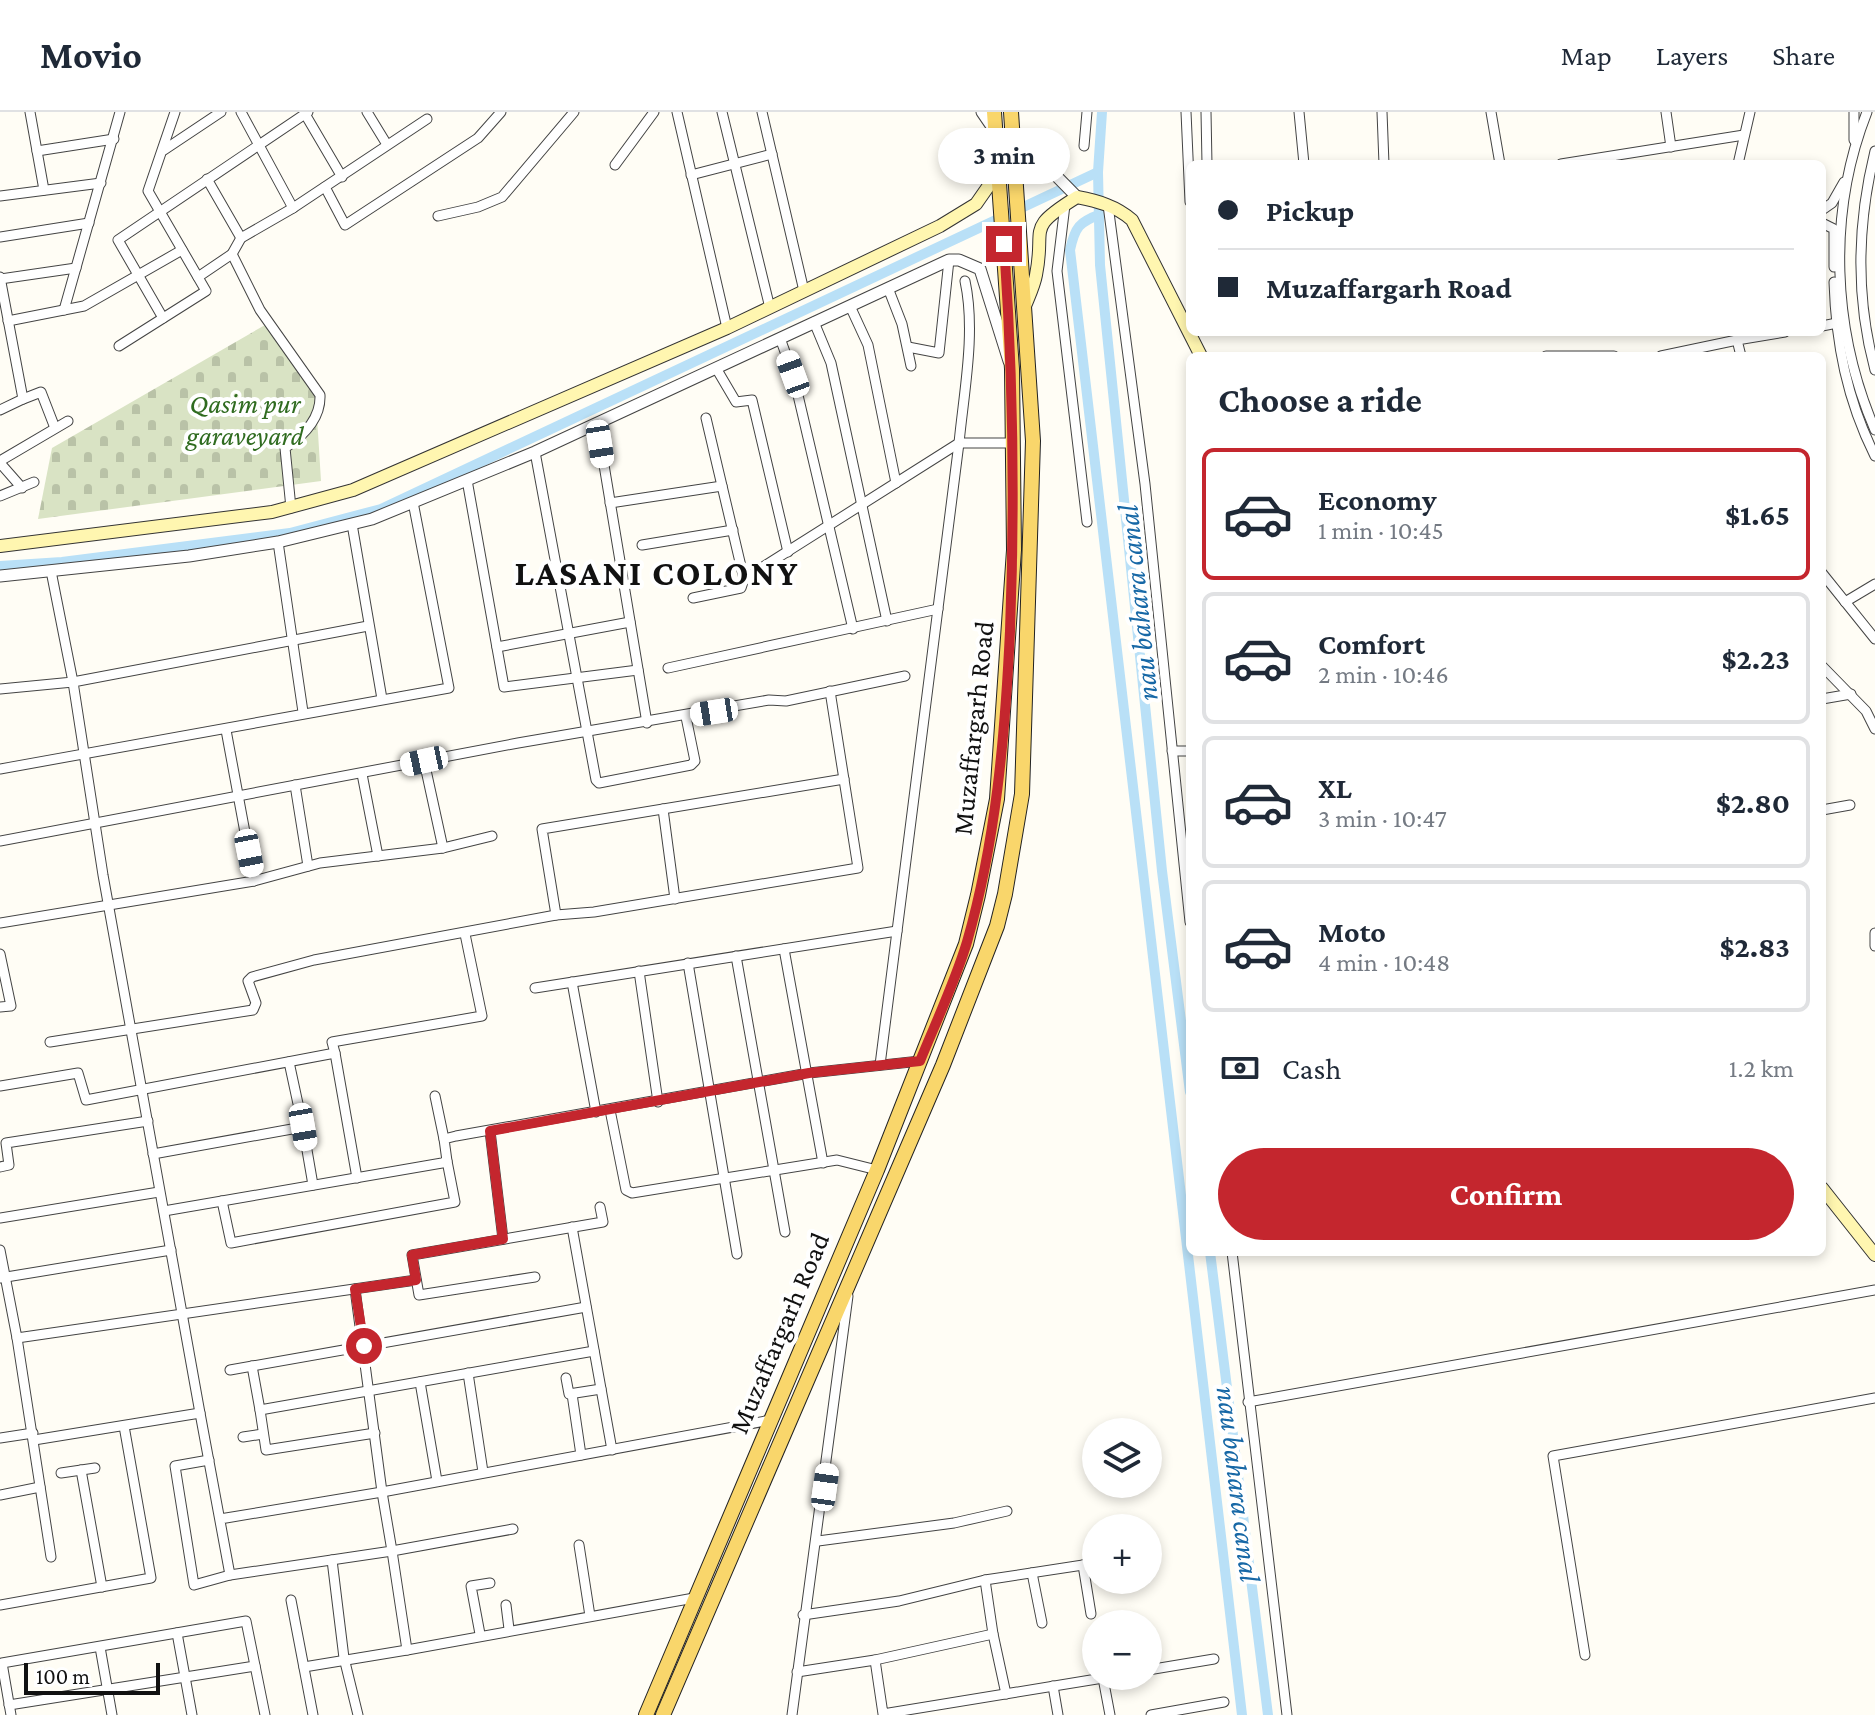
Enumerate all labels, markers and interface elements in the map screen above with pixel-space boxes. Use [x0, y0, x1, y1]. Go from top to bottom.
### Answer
text: Movio [40, 34, 142, 76]
text: Map [1561, 40, 1612, 71]
text: Layers [1656, 40, 1728, 71]
text: Share [1772, 40, 1835, 71]
callout: 3 min [938, 128, 1070, 184]
text: 3 min [973, 141, 1035, 170]
text: Pickup [1266, 194, 1354, 227]
route end [986, 226, 1022, 262]
text: Muzaffargarh Road [1266, 271, 1512, 304]
car [774, 347, 812, 401]
text: Choose a ride [1218, 380, 1422, 420]
park label: Qasim pur garaveyard [184, 388, 305, 451]
car [584, 418, 616, 470]
icon: car [1222, 478, 1294, 550]
text: Economy [1318, 483, 1437, 516]
text: $1.65 [1725, 498, 1790, 531]
water label: nau bahara canal [1110, 503, 1164, 703]
text: 1 min · 10:45 [1318, 516, 1444, 545]
district label: LASANI COLONY [515, 553, 799, 593]
street label: Muzaffargarh Road [946, 619, 1000, 837]
icon: car [1222, 622, 1294, 694]
text: Comfort [1318, 627, 1425, 660]
text: $2.23 [1721, 642, 1790, 675]
text: 2 min · 10:46 [1318, 660, 1449, 689]
car [688, 696, 740, 728]
car [398, 744, 450, 778]
icon: car [1222, 766, 1294, 838]
text: XL [1318, 771, 1352, 804]
text: $2.80 [1716, 786, 1790, 819]
text: 3 min · 10:47 [1318, 804, 1447, 833]
car [233, 827, 265, 879]
icon: car [1222, 910, 1294, 982]
text: Moto [1318, 915, 1386, 948]
text: $2.83 [1719, 930, 1790, 963]
text: 4 min · 10:48 [1318, 948, 1450, 977]
icon: cash [1218, 1046, 1262, 1090]
text: Cash [1282, 1052, 1341, 1085]
text: 1.2 km [1729, 1054, 1794, 1083]
car [287, 1101, 319, 1153]
button: Confirm [1218, 1148, 1794, 1240]
street label: Muzaffargarh Road [723, 1228, 835, 1438]
route start [346, 1328, 382, 1364]
water label: nau bahara canal [1211, 1384, 1267, 1584]
map controls [1082, 1418, 1162, 1690]
button: layers [1082, 1418, 1162, 1498]
car [810, 1462, 840, 1512]
button: + [1082, 1514, 1162, 1594]
button: − [1082, 1610, 1162, 1690]
scale bar [24, 1659, 160, 1695]
text: 100 m [36, 1664, 90, 1689]

